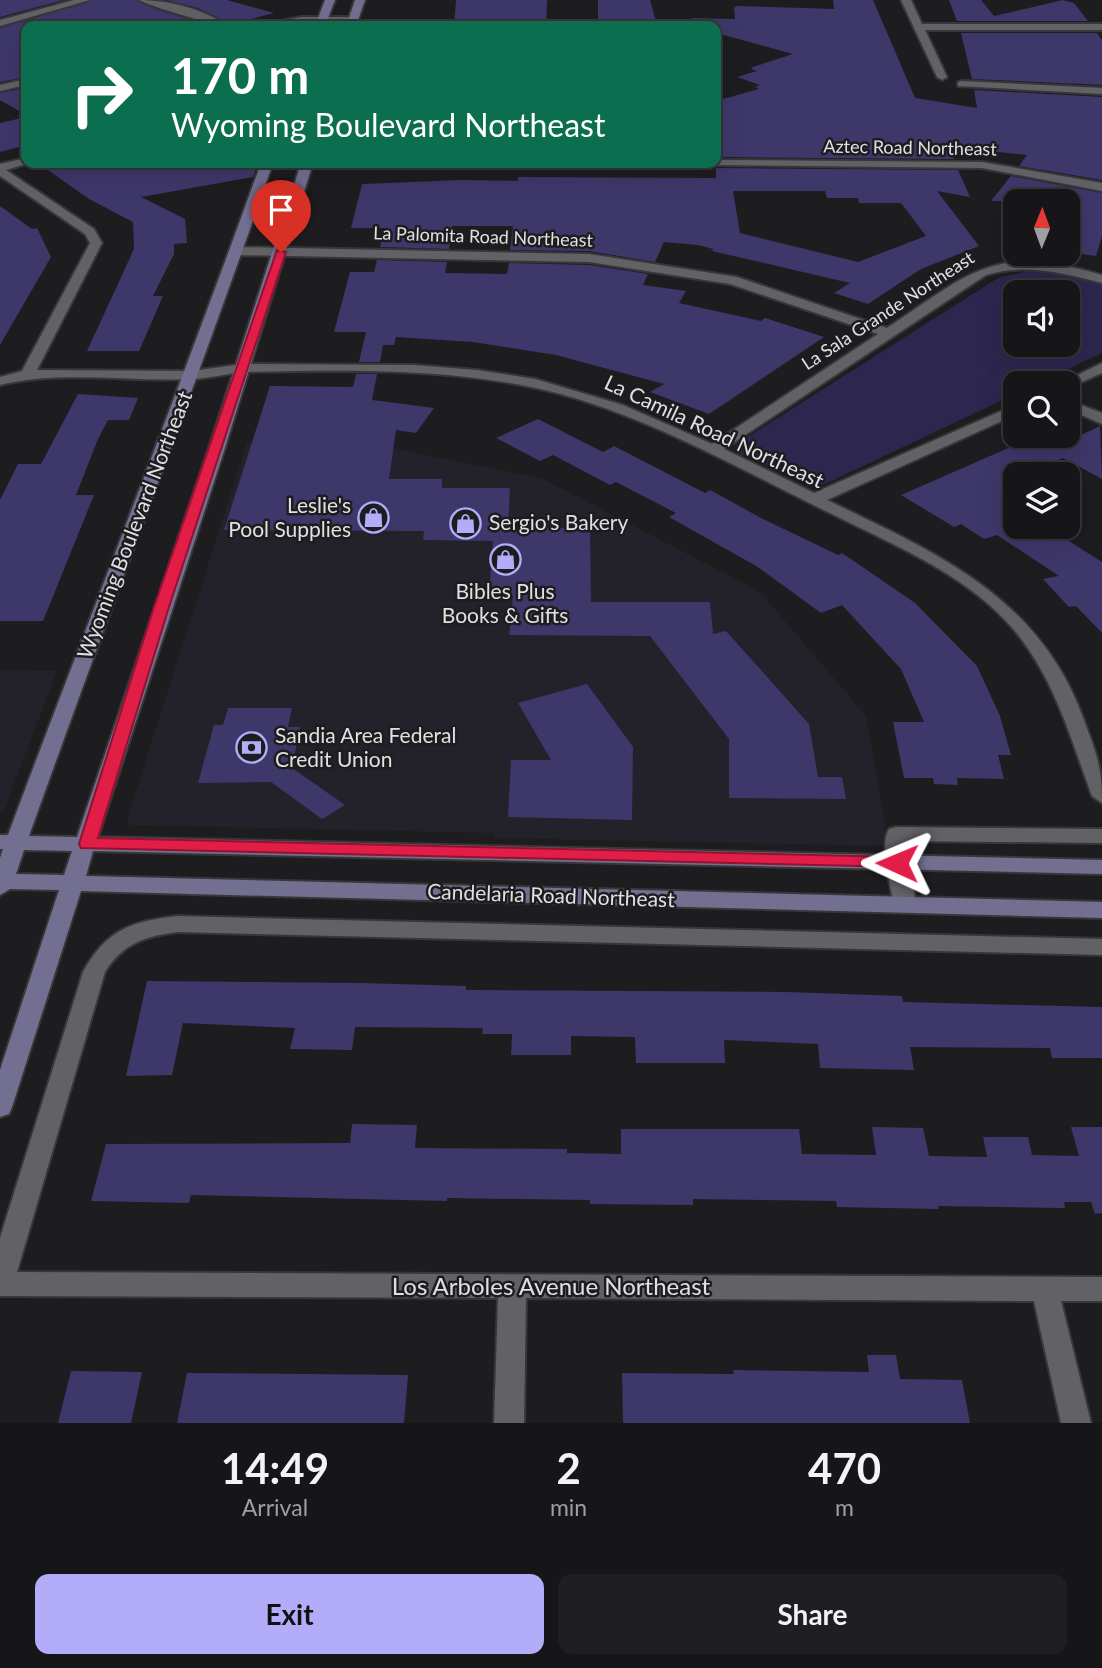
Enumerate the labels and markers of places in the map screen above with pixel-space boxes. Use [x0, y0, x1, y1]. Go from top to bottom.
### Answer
pin [251, 180, 311, 252]
place label: Leslie's Pool Supplies [228, 492, 351, 541]
shop icon: Leslie's Pool Supplies [357, 501, 391, 535]
shop icon: Sergio's Bakery [449, 506, 483, 540]
place label: Sergio's Bakery [489, 509, 628, 534]
shop icon: Bibles Plus Books & Gifts [488, 543, 522, 577]
place label: Bibles Plus Books & Gifts [442, 578, 568, 627]
place label: Sandia Area Federal Credit Union [275, 722, 456, 771]
bank icon: Sandia Area Federal Credit Union [235, 731, 269, 765]

